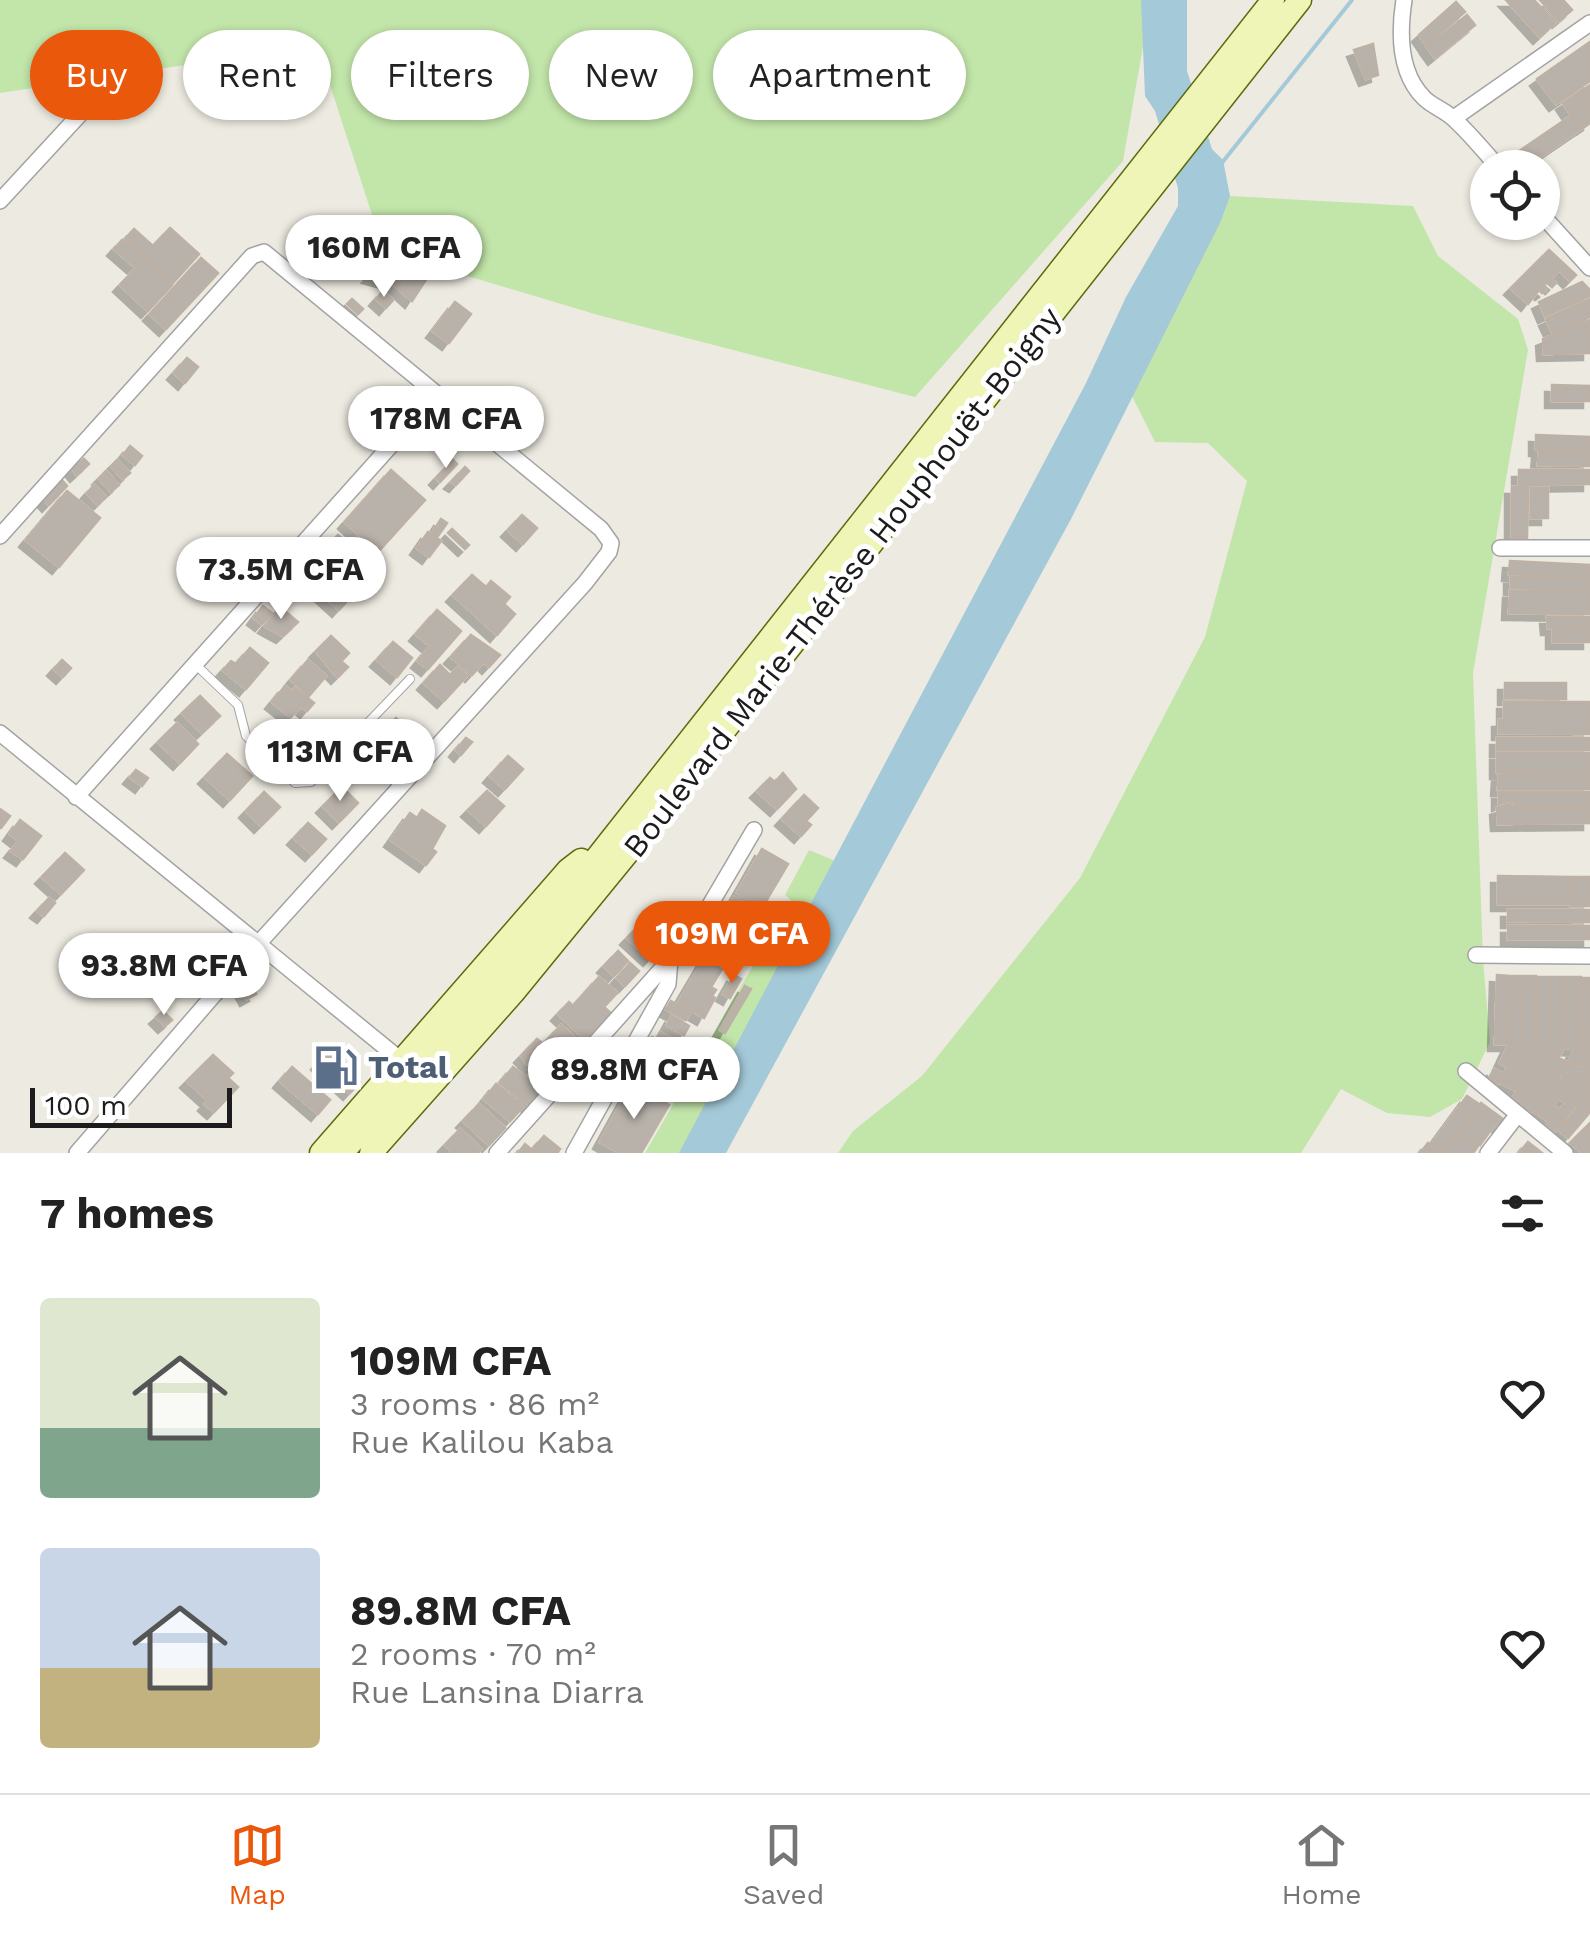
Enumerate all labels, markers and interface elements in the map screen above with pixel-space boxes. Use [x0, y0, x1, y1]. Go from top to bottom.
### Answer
chip: Buy [30, 30, 163, 120]
chip: Rent [183, 30, 331, 120]
chip: Filters [351, 30, 529, 120]
chip: New [549, 30, 693, 120]
chip: Apartment [713, 30, 966, 120]
map controls [1470, 150, 1560, 240]
button: locate [1470, 150, 1560, 240]
pin: 160M CFA [281, 215, 487, 300]
text: 160M CFA [307, 228, 461, 266]
street label: Boulevard Marie-Thérèse Houphouët-Boigny [615, 299, 1069, 865]
pin: 178M CFA [343, 386, 549, 471]
text: 178M CFA [370, 399, 522, 437]
pin: 73.5M CFA [167, 537, 395, 622]
text: 73.5M CFA [198, 550, 364, 588]
pin: 113M CFA [237, 719, 443, 804]
text: 113M CFA [267, 732, 413, 770]
pin: 109M CFA [629, 901, 835, 986]
text: 109M CFA [655, 914, 809, 952]
pin: 93.8M CFA [50, 933, 278, 1018]
text: 93.8M CFA [80, 946, 248, 984]
pin: 89.8M CFA [520, 1037, 748, 1122]
fuel station icon: Total [311, 1043, 359, 1091]
place label: Total [368, 1048, 449, 1086]
text: 89.8M CFA [550, 1050, 718, 1088]
scale bar [30, 1083, 232, 1128]
text: 100 m [45, 1089, 127, 1122]
icon: filters [1495, 1186, 1550, 1241]
text: 7 homes [40, 1189, 214, 1238]
text: 109M CFA [350, 1336, 551, 1385]
icon: home [120, 1338, 240, 1458]
icon: heart [1495, 1371, 1550, 1426]
text: 3 rooms · 86 m² [350, 1385, 599, 1423]
text: Rue Kalilou Kaba [350, 1423, 614, 1461]
text: 89.8M CFA [350, 1586, 571, 1635]
icon: home [120, 1588, 240, 1708]
icon: heart [1495, 1621, 1550, 1676]
text: 2 rooms · 70 m² [350, 1635, 596, 1673]
text: Rue Lansina Diarra [350, 1673, 644, 1711]
tab: Map [229, 1818, 286, 1911]
tab: Saved [743, 1818, 824, 1911]
tab: Home [1281, 1818, 1361, 1911]

